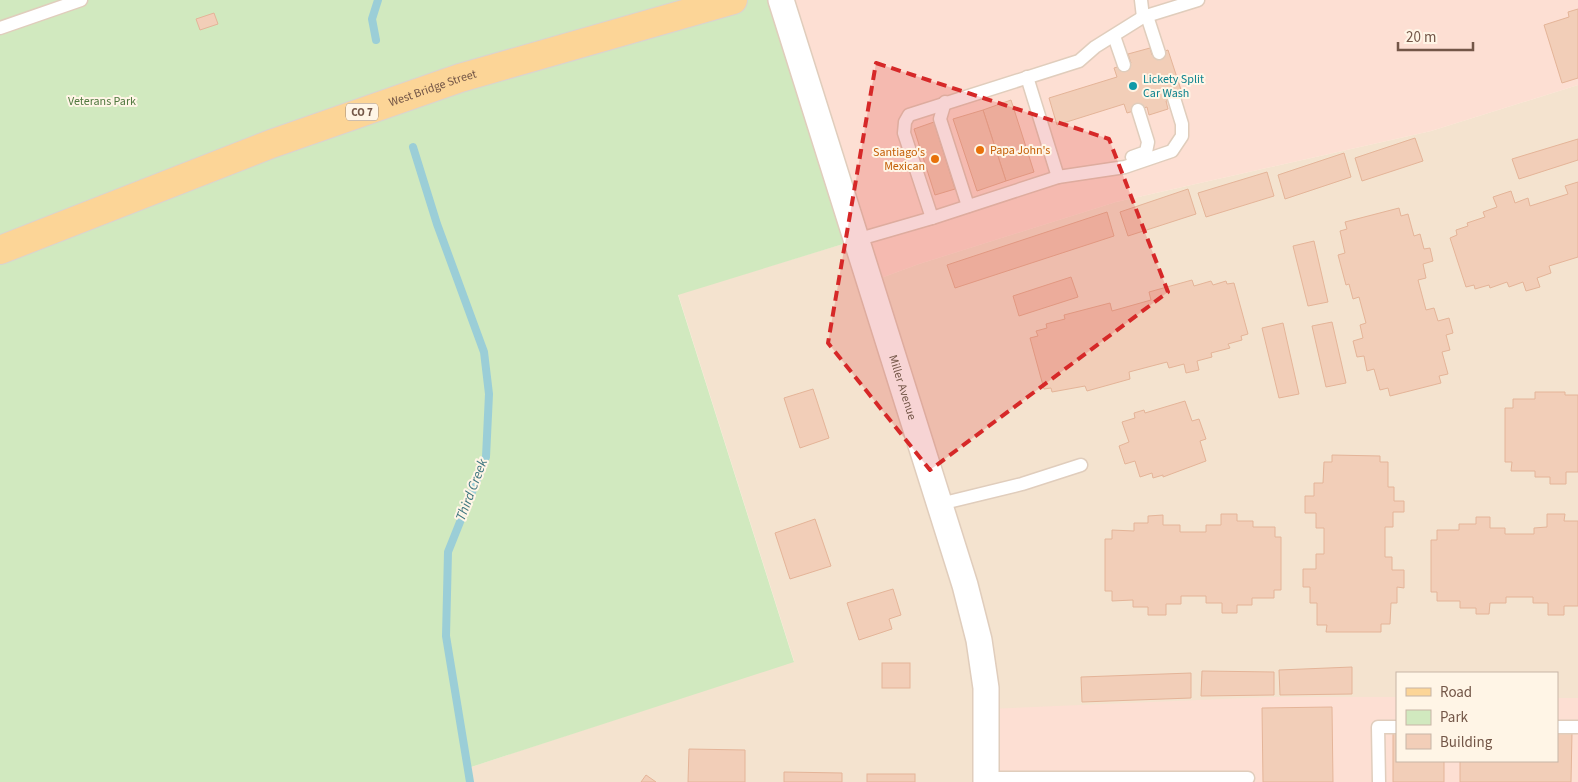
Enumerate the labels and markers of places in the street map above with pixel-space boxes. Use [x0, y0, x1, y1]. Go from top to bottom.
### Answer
place label: Lickety Split Car Wash [1143, 71, 1204, 102]
marker: Lickety Split Car Wash [1127, 80, 1139, 92]
place label: Papa John's [990, 142, 1050, 159]
place label: Santiago's Mexican [873, 144, 925, 175]
marker: Papa John's [974, 144, 986, 156]
marker: Santiago's Mexican [929, 153, 941, 165]

